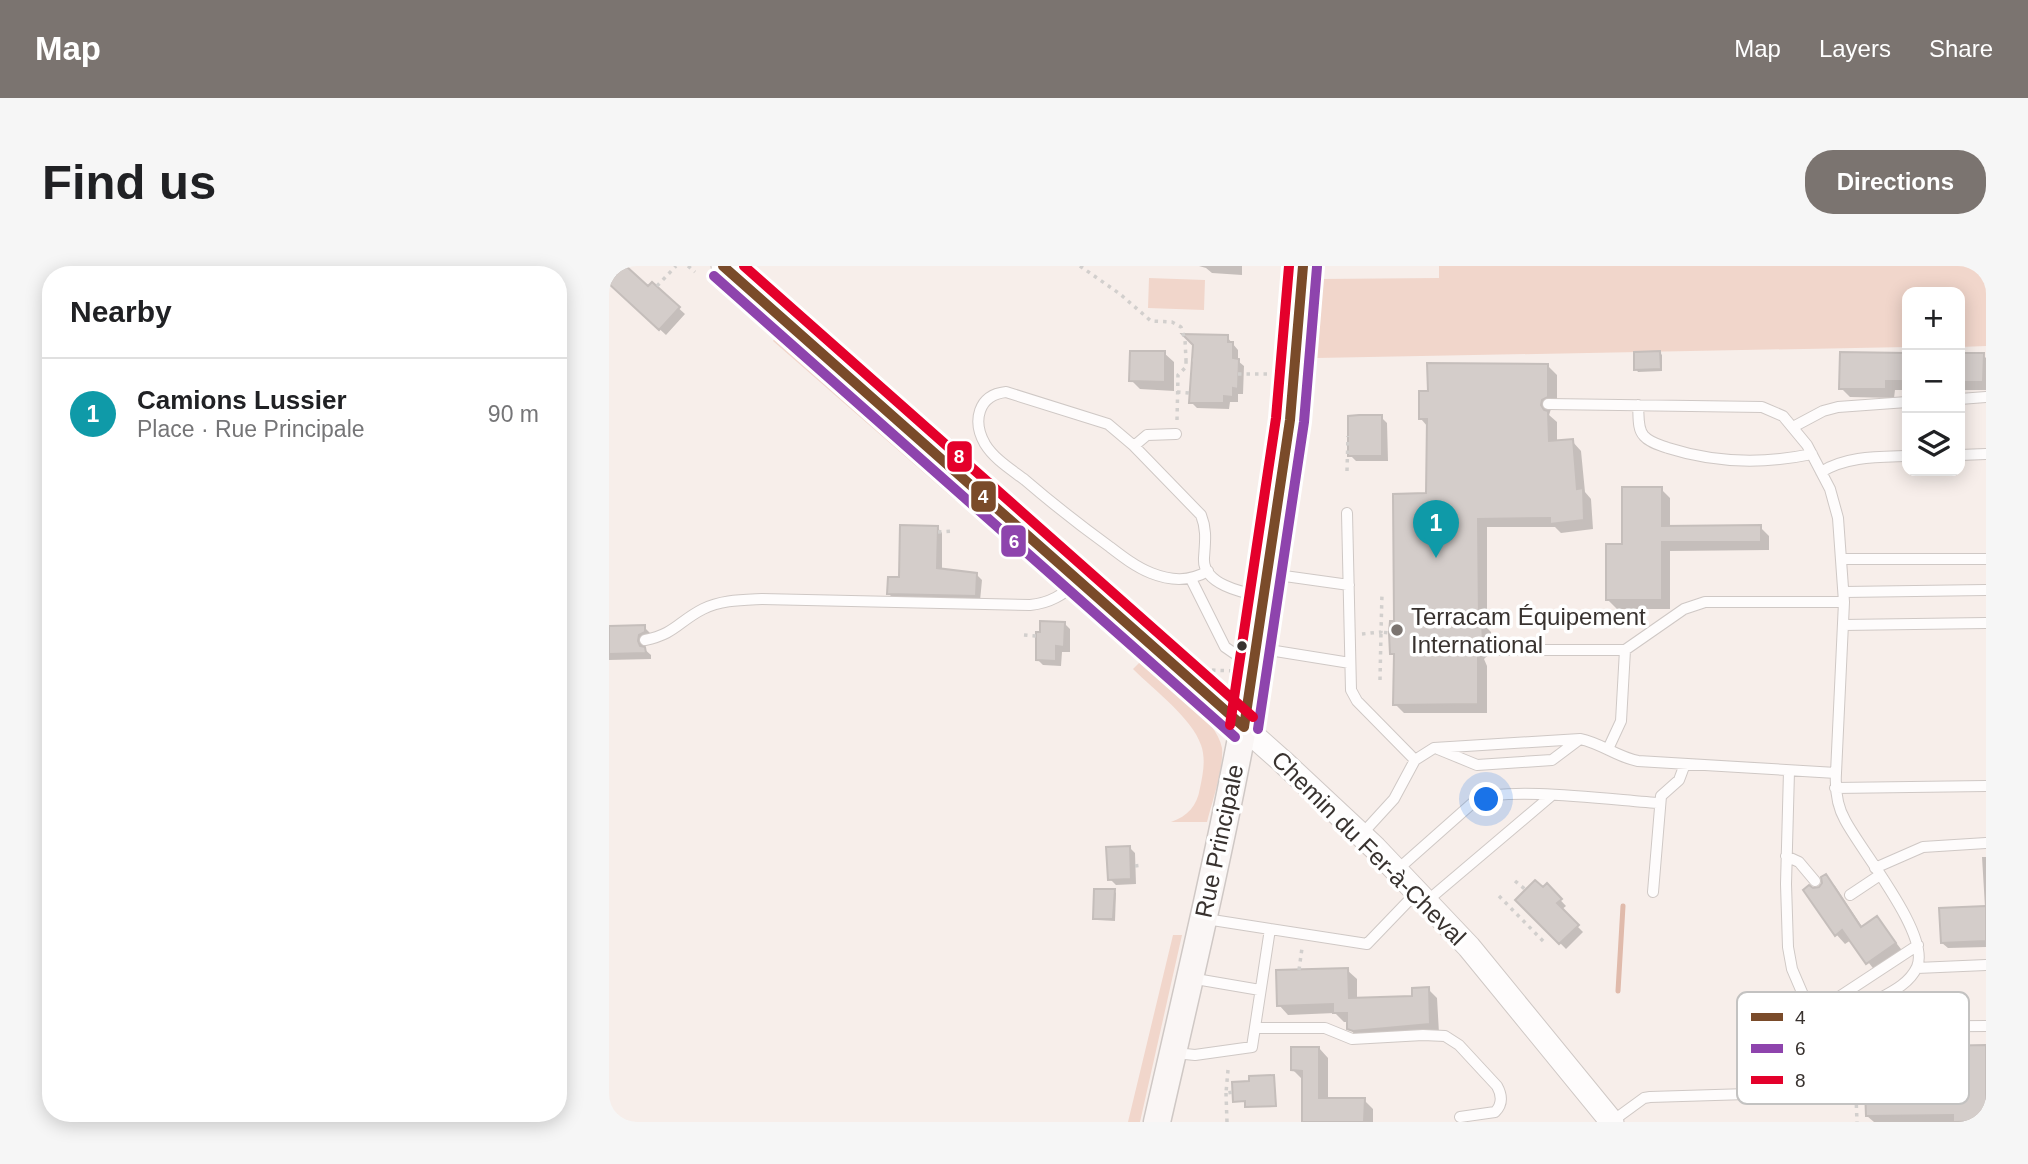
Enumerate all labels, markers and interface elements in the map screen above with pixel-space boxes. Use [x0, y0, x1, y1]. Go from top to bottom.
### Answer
text: Map [35, 30, 101, 67]
text: Map [1734, 35, 1781, 62]
text: Layers [1819, 35, 1891, 62]
text: Share [1929, 35, 1993, 62]
button: Directions [1805, 150, 1986, 214]
text: Find us [42, 155, 216, 209]
map controls [1902, 287, 1965, 476]
button: + [1902, 287, 1965, 350]
text: Nearby [70, 295, 172, 328]
button: − [1902, 350, 1965, 413]
text: Camions Lussier [137, 385, 347, 415]
text: 1 [87, 401, 99, 427]
text: 90 m [488, 401, 539, 427]
button: layers [1902, 413, 1965, 476]
text: Place · Rue Principale [137, 416, 365, 442]
line badge: 8 [946, 440, 973, 473]
text: 8 [954, 446, 964, 467]
line badge: 4 [970, 480, 997, 513]
text: 4 [978, 486, 989, 507]
pin: 1 [1413, 500, 1459, 558]
line badge: 6 [1000, 524, 1027, 558]
text: 6 [1009, 531, 1019, 552]
place label: Terracam Équipement International [1411, 603, 1646, 658]
marker: Terracam Équipement International [1389, 622, 1405, 638]
unlabelled marker [1235, 639, 1249, 653]
street label: Chemin du Fer-à-Cheval [1267, 746, 1471, 950]
street label: Rue Principale [1190, 762, 1248, 920]
your location [1469, 782, 1503, 816]
legend [1737, 992, 1969, 1104]
text: 4 [1795, 1007, 1806, 1028]
text: 6 [1795, 1038, 1806, 1059]
text: 8 [1795, 1070, 1806, 1091]

